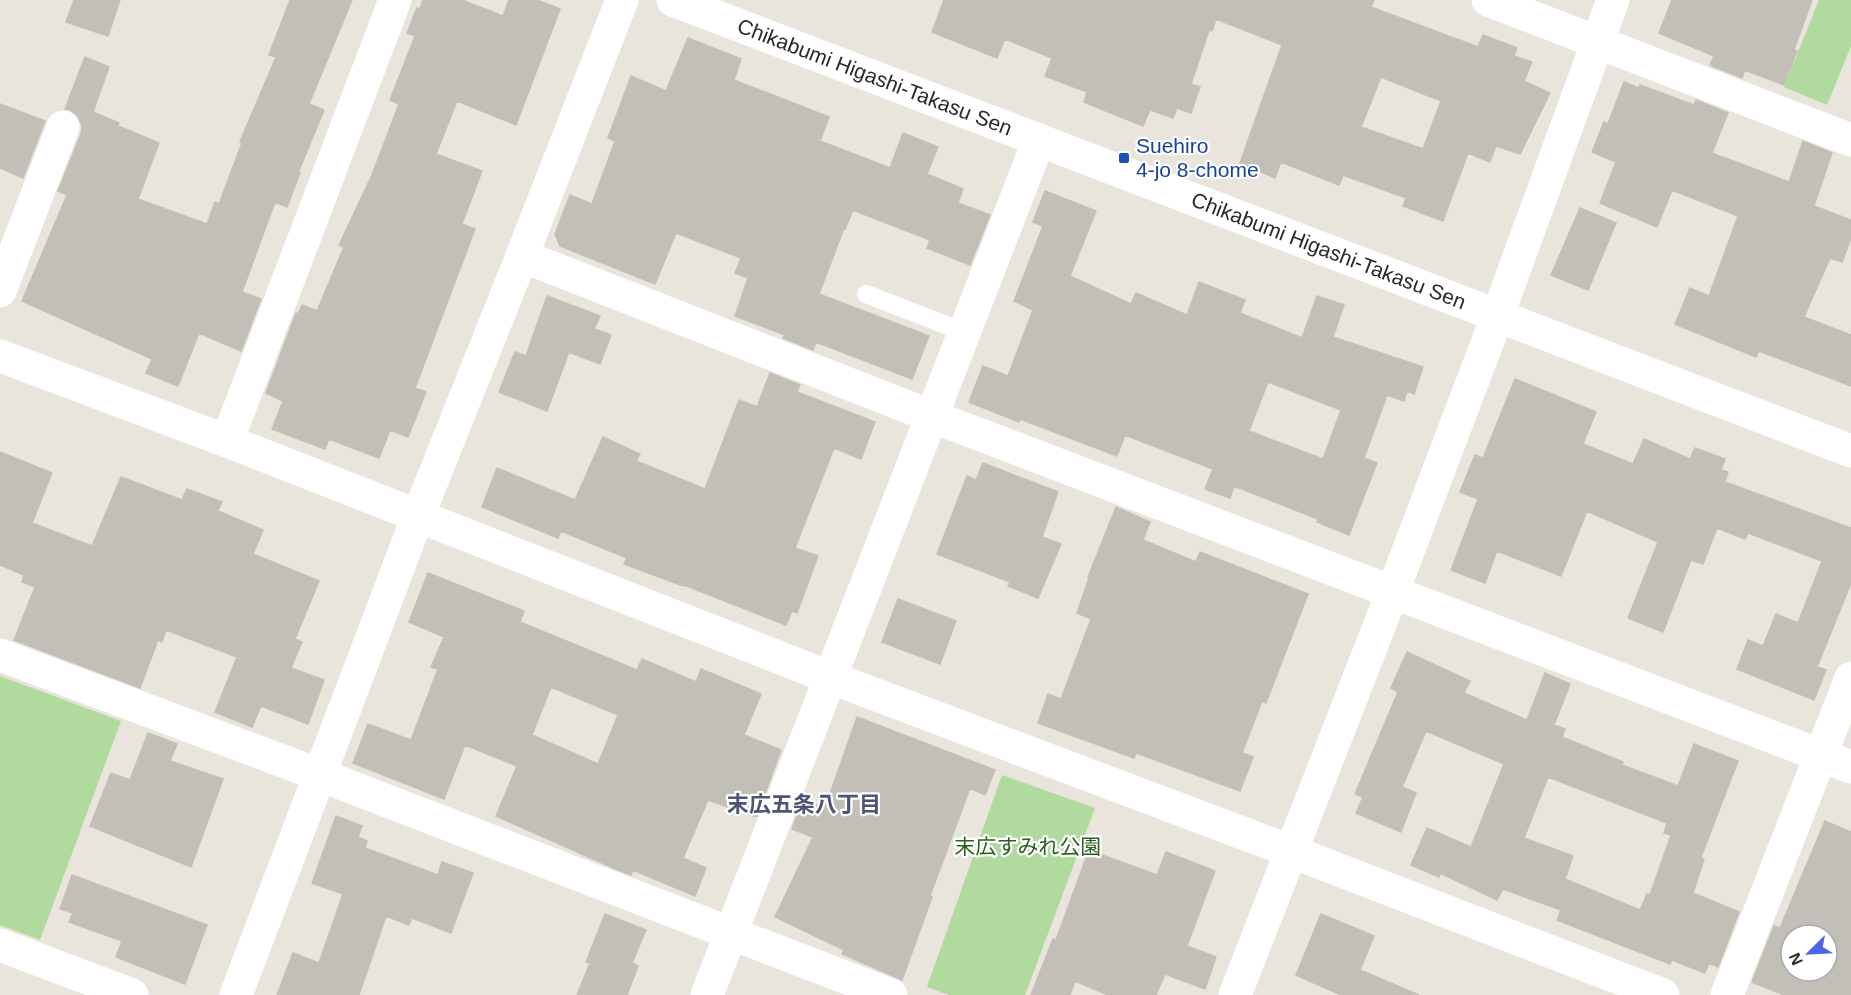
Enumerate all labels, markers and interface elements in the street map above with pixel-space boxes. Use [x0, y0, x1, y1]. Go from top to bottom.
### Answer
street label: Chikabumi Higashi-Takasu Sen [734, 14, 1015, 140]
place label: Suehiro 4-jo 8-chome [1136, 134, 1259, 181]
marker: Suehiro 4-jo 8-chome [1117, 151, 1131, 165]
street label: Chikabumi Higashi-Takasu Sen [1188, 188, 1469, 313]
district label: 末広五条八丁目 [727, 792, 881, 817]
park label: 末広すみれ公園 [955, 835, 1102, 858]
north arrow [1779, 923, 1839, 983]
text: N [1786, 950, 1806, 968]

